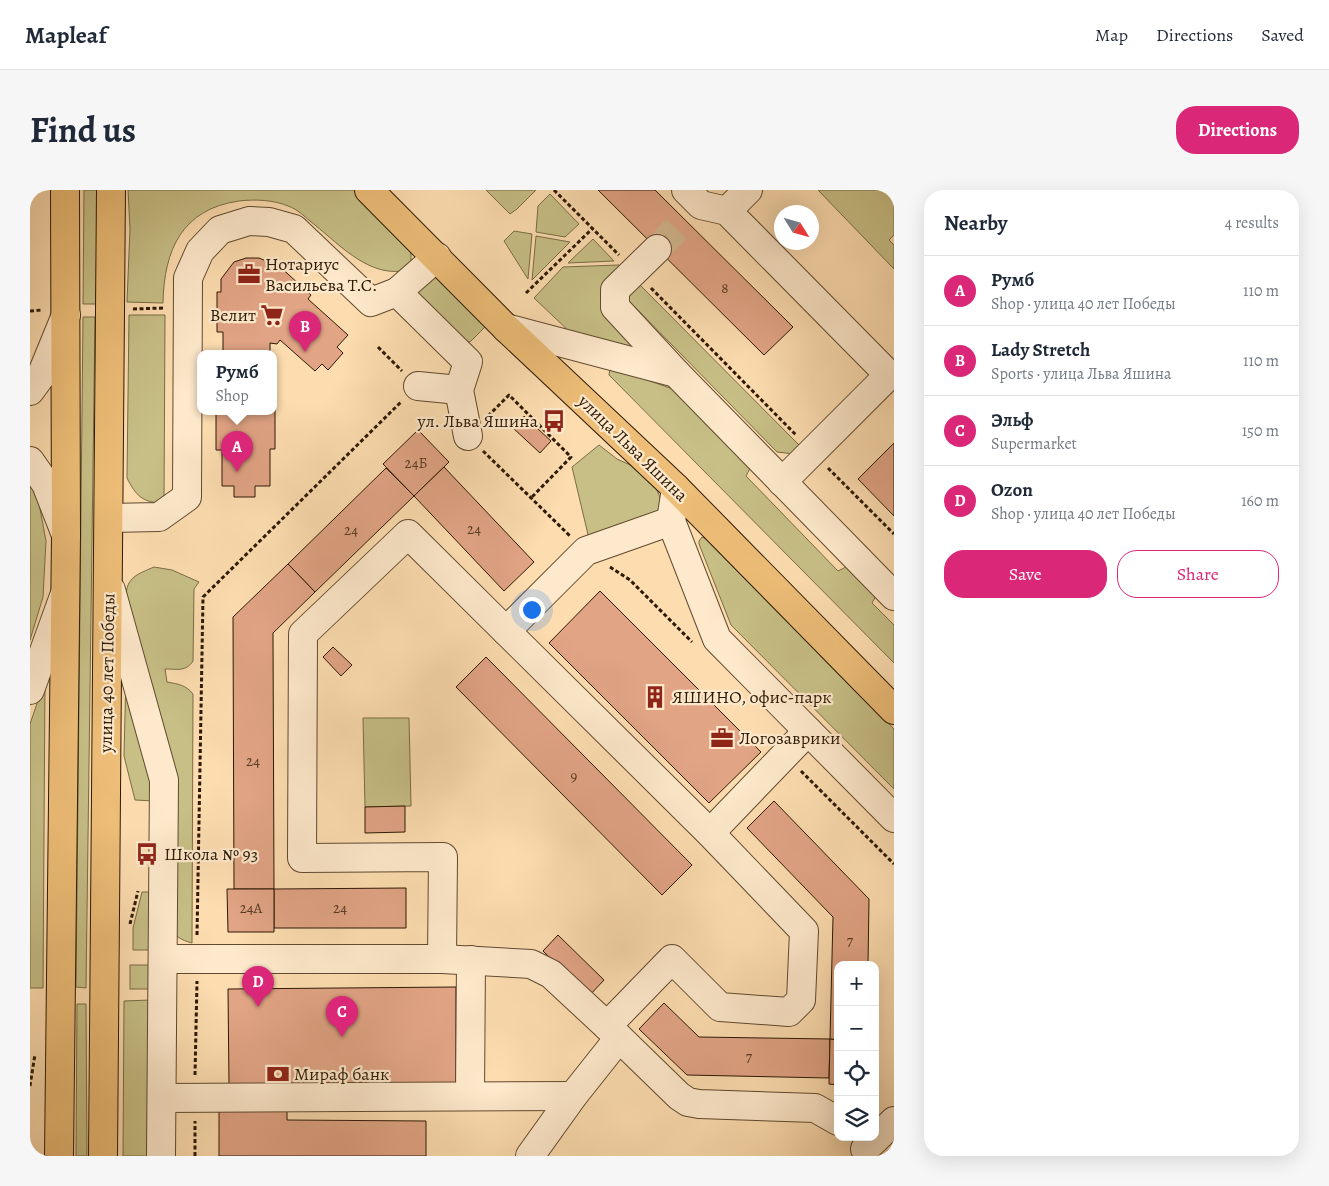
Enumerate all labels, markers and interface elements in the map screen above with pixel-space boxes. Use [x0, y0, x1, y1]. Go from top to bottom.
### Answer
text: Mapleaf [25, 19, 107, 51]
text: Map [1095, 23, 1128, 47]
text: Directions [1156, 23, 1233, 47]
text: Saved [1261, 23, 1304, 47]
text: Find us [30, 106, 136, 154]
button: Directions [1176, 106, 1299, 154]
north arrow [774, 205, 819, 250]
text: Nearby [944, 209, 1007, 237]
text: 4 results [1225, 212, 1279, 234]
place label: Нотариус Васильева Т.С. [265, 252, 378, 297]
office icon: Нотариус Васильева Т.С. [236, 261, 262, 287]
text: Румб [991, 267, 1034, 293]
house number: 8 [721, 278, 729, 298]
text: A [955, 280, 965, 302]
text: 110 m [1243, 280, 1279, 302]
text: Shop · улица 40 лет Победы [991, 293, 1176, 315]
supermarket icon: Велит [259, 302, 285, 328]
place label: Велит [210, 303, 256, 327]
pin: B [289, 311, 321, 352]
text: Lady Stretch [991, 337, 1090, 363]
popup [197, 350, 277, 415]
text: B [955, 350, 965, 372]
text: 110 m [1243, 350, 1279, 372]
text: Румб [215, 359, 259, 385]
text: Sports · улица Льва Яшина [991, 363, 1171, 385]
text: Shop [215, 385, 249, 407]
street label: улица Льва Яшина [572, 389, 694, 507]
text: Эльф [991, 407, 1034, 433]
bus stop icon: ул. Льва Яшина [541, 408, 567, 434]
place label: ул. Льва Яшина [416, 409, 539, 433]
text: C [955, 420, 965, 442]
text: 150 m [1242, 420, 1279, 442]
pin: A [221, 431, 253, 472]
text: Supermarket [991, 433, 1077, 455]
house number: 24Б [405, 453, 427, 473]
text: Ozon [991, 477, 1033, 503]
text: D [954, 490, 966, 512]
text: 160 m [1241, 490, 1279, 512]
text: Shop · улица 40 лет Победы [991, 503, 1176, 525]
house number: 24 [467, 519, 481, 539]
house number: 24 [344, 520, 358, 540]
button: Save [944, 550, 1107, 598]
button: Share [1117, 550, 1279, 598]
street label: улица 40 лет Победы [94, 593, 120, 754]
your location [519, 597, 545, 623]
building icon: ЯШИНО, офис-парк [642, 684, 668, 710]
place label: ЯШИНО, офис-парк [672, 685, 832, 709]
office icon: Логозаврики [709, 725, 735, 751]
place label: Логозаврики [739, 726, 841, 750]
house number: 24 [246, 751, 260, 771]
house number: 9 [571, 766, 578, 786]
bus stop icon: Школа № 93 [134, 841, 160, 867]
place label: Школа № 93 [164, 842, 258, 866]
house number: 24А [240, 898, 263, 918]
house number: 24 [333, 898, 347, 918]
house number: 7 [847, 931, 854, 951]
map controls [834, 961, 879, 1141]
button: + [834, 961, 879, 1006]
pin: D [242, 966, 274, 1007]
pin: C [326, 996, 358, 1037]
button: − [834, 1006, 879, 1051]
house number: 7 [746, 1047, 753, 1067]
button: locate [834, 1051, 879, 1096]
bank icon: Мираф банк [265, 1061, 291, 1087]
place label: Мираф банк [294, 1062, 389, 1086]
button: layers [834, 1096, 879, 1141]

